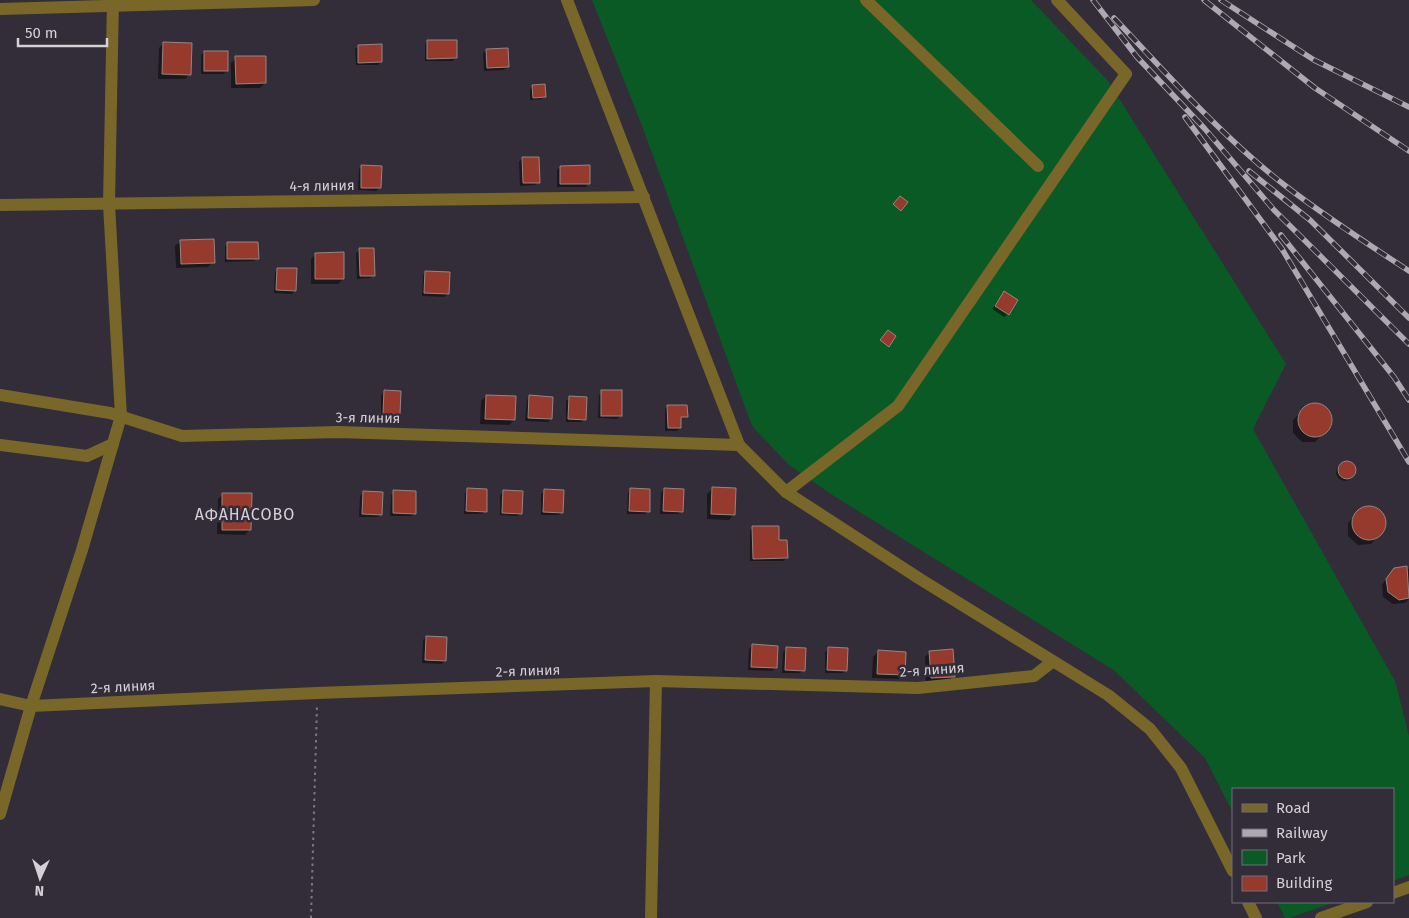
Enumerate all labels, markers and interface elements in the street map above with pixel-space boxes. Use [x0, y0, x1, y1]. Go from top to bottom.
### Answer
scale bar [18, 15, 106, 47]
text: 50 m [25, 24, 58, 42]
street label: 4-я линия [289, 177, 355, 195]
street label: 3-я линия [335, 409, 401, 427]
district label: АФАНАСОВО [195, 505, 295, 524]
street label: 2-я линия [899, 659, 965, 681]
street label: 2-я линия [495, 661, 561, 681]
street label: 2-я линия [90, 677, 156, 697]
legend [1232, 788, 1394, 903]
text: Road [1276, 799, 1311, 817]
text: Railway [1276, 824, 1328, 842]
text: Park [1276, 849, 1306, 867]
north arrow [15, 853, 65, 903]
text: Building [1276, 874, 1332, 892]
text: N [34, 882, 44, 899]

